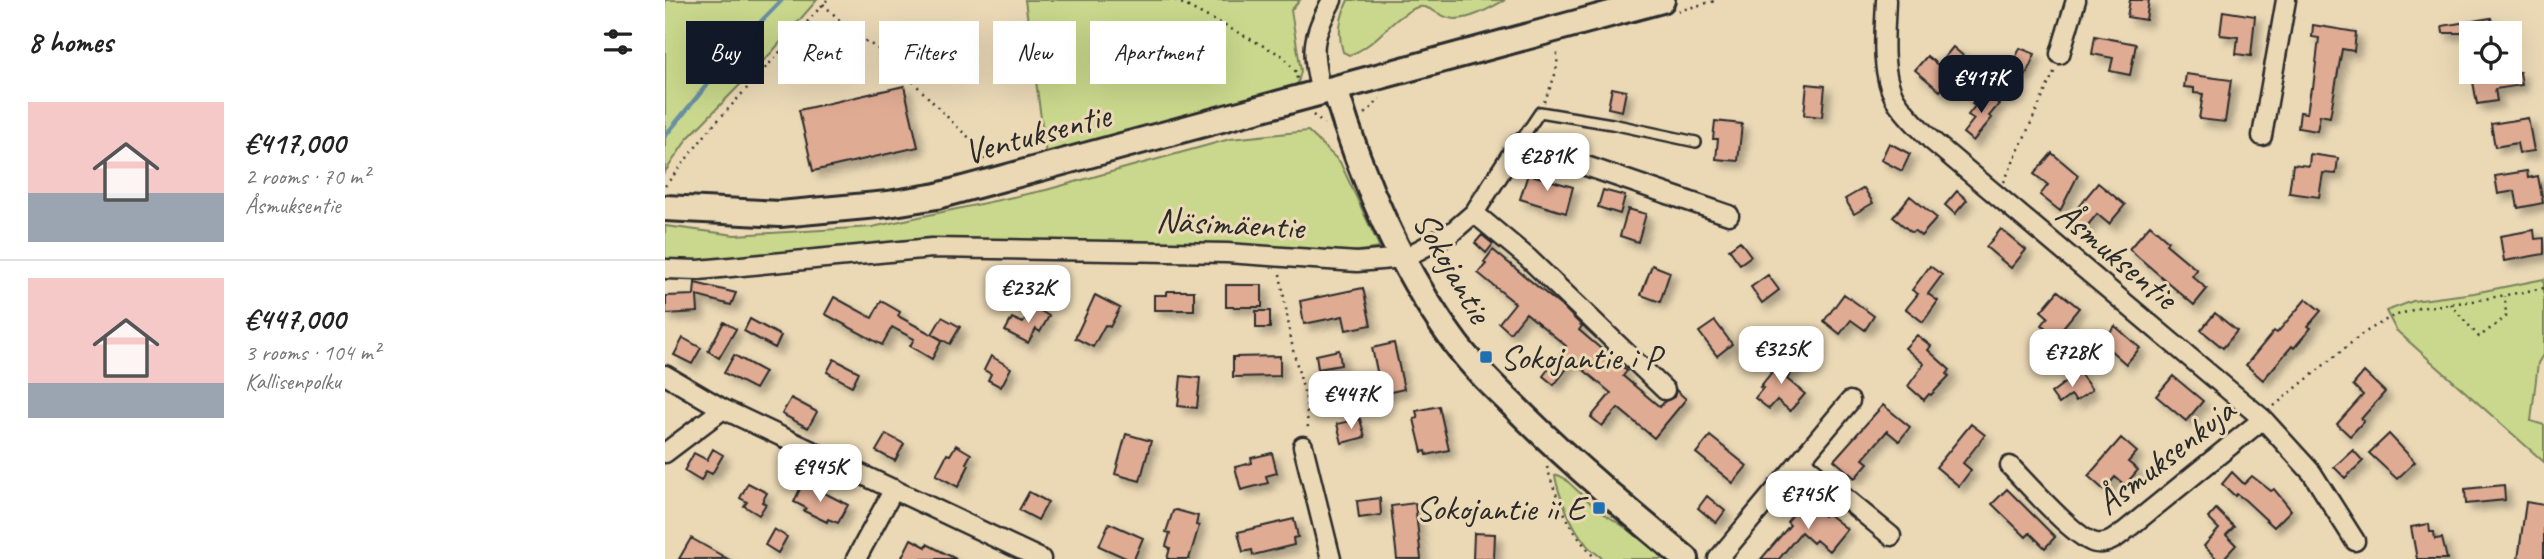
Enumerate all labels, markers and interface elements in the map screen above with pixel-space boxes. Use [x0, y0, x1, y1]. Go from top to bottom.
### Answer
chip: Buy [686, 21, 764, 84]
chip: Rent [778, 21, 865, 84]
chip: Filters [879, 21, 979, 84]
chip: New [993, 21, 1076, 84]
chip: Apartment [1090, 21, 1226, 84]
map controls [2459, 21, 2522, 84]
button: locate [2459, 21, 2522, 84]
text: 8 homes [28, 23, 113, 61]
icon: filters [599, 23, 637, 61]
pin: €417K [1932, 55, 2030, 115]
text: €417K [1955, 63, 2008, 92]
street label: Ventuksentie [959, 92, 1117, 175]
text: €417,000 [245, 124, 345, 162]
icon: home [84, 130, 168, 214]
pin: €281K [1498, 134, 1596, 193]
text: €281K [1520, 141, 1574, 170]
text: 2 rooms · 70 m² [245, 162, 369, 191]
text: Åsmuksentie [245, 191, 340, 220]
street label: Åsmuksentie [2047, 191, 2189, 321]
street label: Näsimäentie [1155, 197, 1308, 250]
street label: Sokojantie [1403, 204, 1504, 333]
pin: €232K [979, 266, 1077, 325]
text: €232K [1001, 273, 1055, 302]
text: €447,000 [245, 300, 345, 338]
icon: home [84, 306, 168, 390]
pin: €325K [1732, 326, 1830, 386]
pin: €728K [2023, 330, 2121, 389]
text: €325K [1755, 334, 1807, 363]
place label: Sokojantie i P [1500, 335, 1666, 380]
text: €728K [2046, 337, 2099, 366]
text: 3 rooms · 104 m² [245, 338, 380, 367]
marker: Sokojantie i P [1478, 349, 1494, 365]
text: Kallisenpolku [245, 367, 341, 396]
pin: €447K [1302, 372, 1400, 431]
text: €447K [1325, 379, 1378, 408]
street label: Åsmuksenkuja [2087, 387, 2246, 525]
pin: €945K [771, 444, 869, 504]
text: €945K [794, 452, 846, 481]
pin: €745K [1759, 472, 1857, 531]
text: €745K [1782, 479, 1834, 508]
place label: Sokojantie ii E [1415, 486, 1589, 531]
marker: Sokojantie ii E [1591, 500, 1607, 516]

